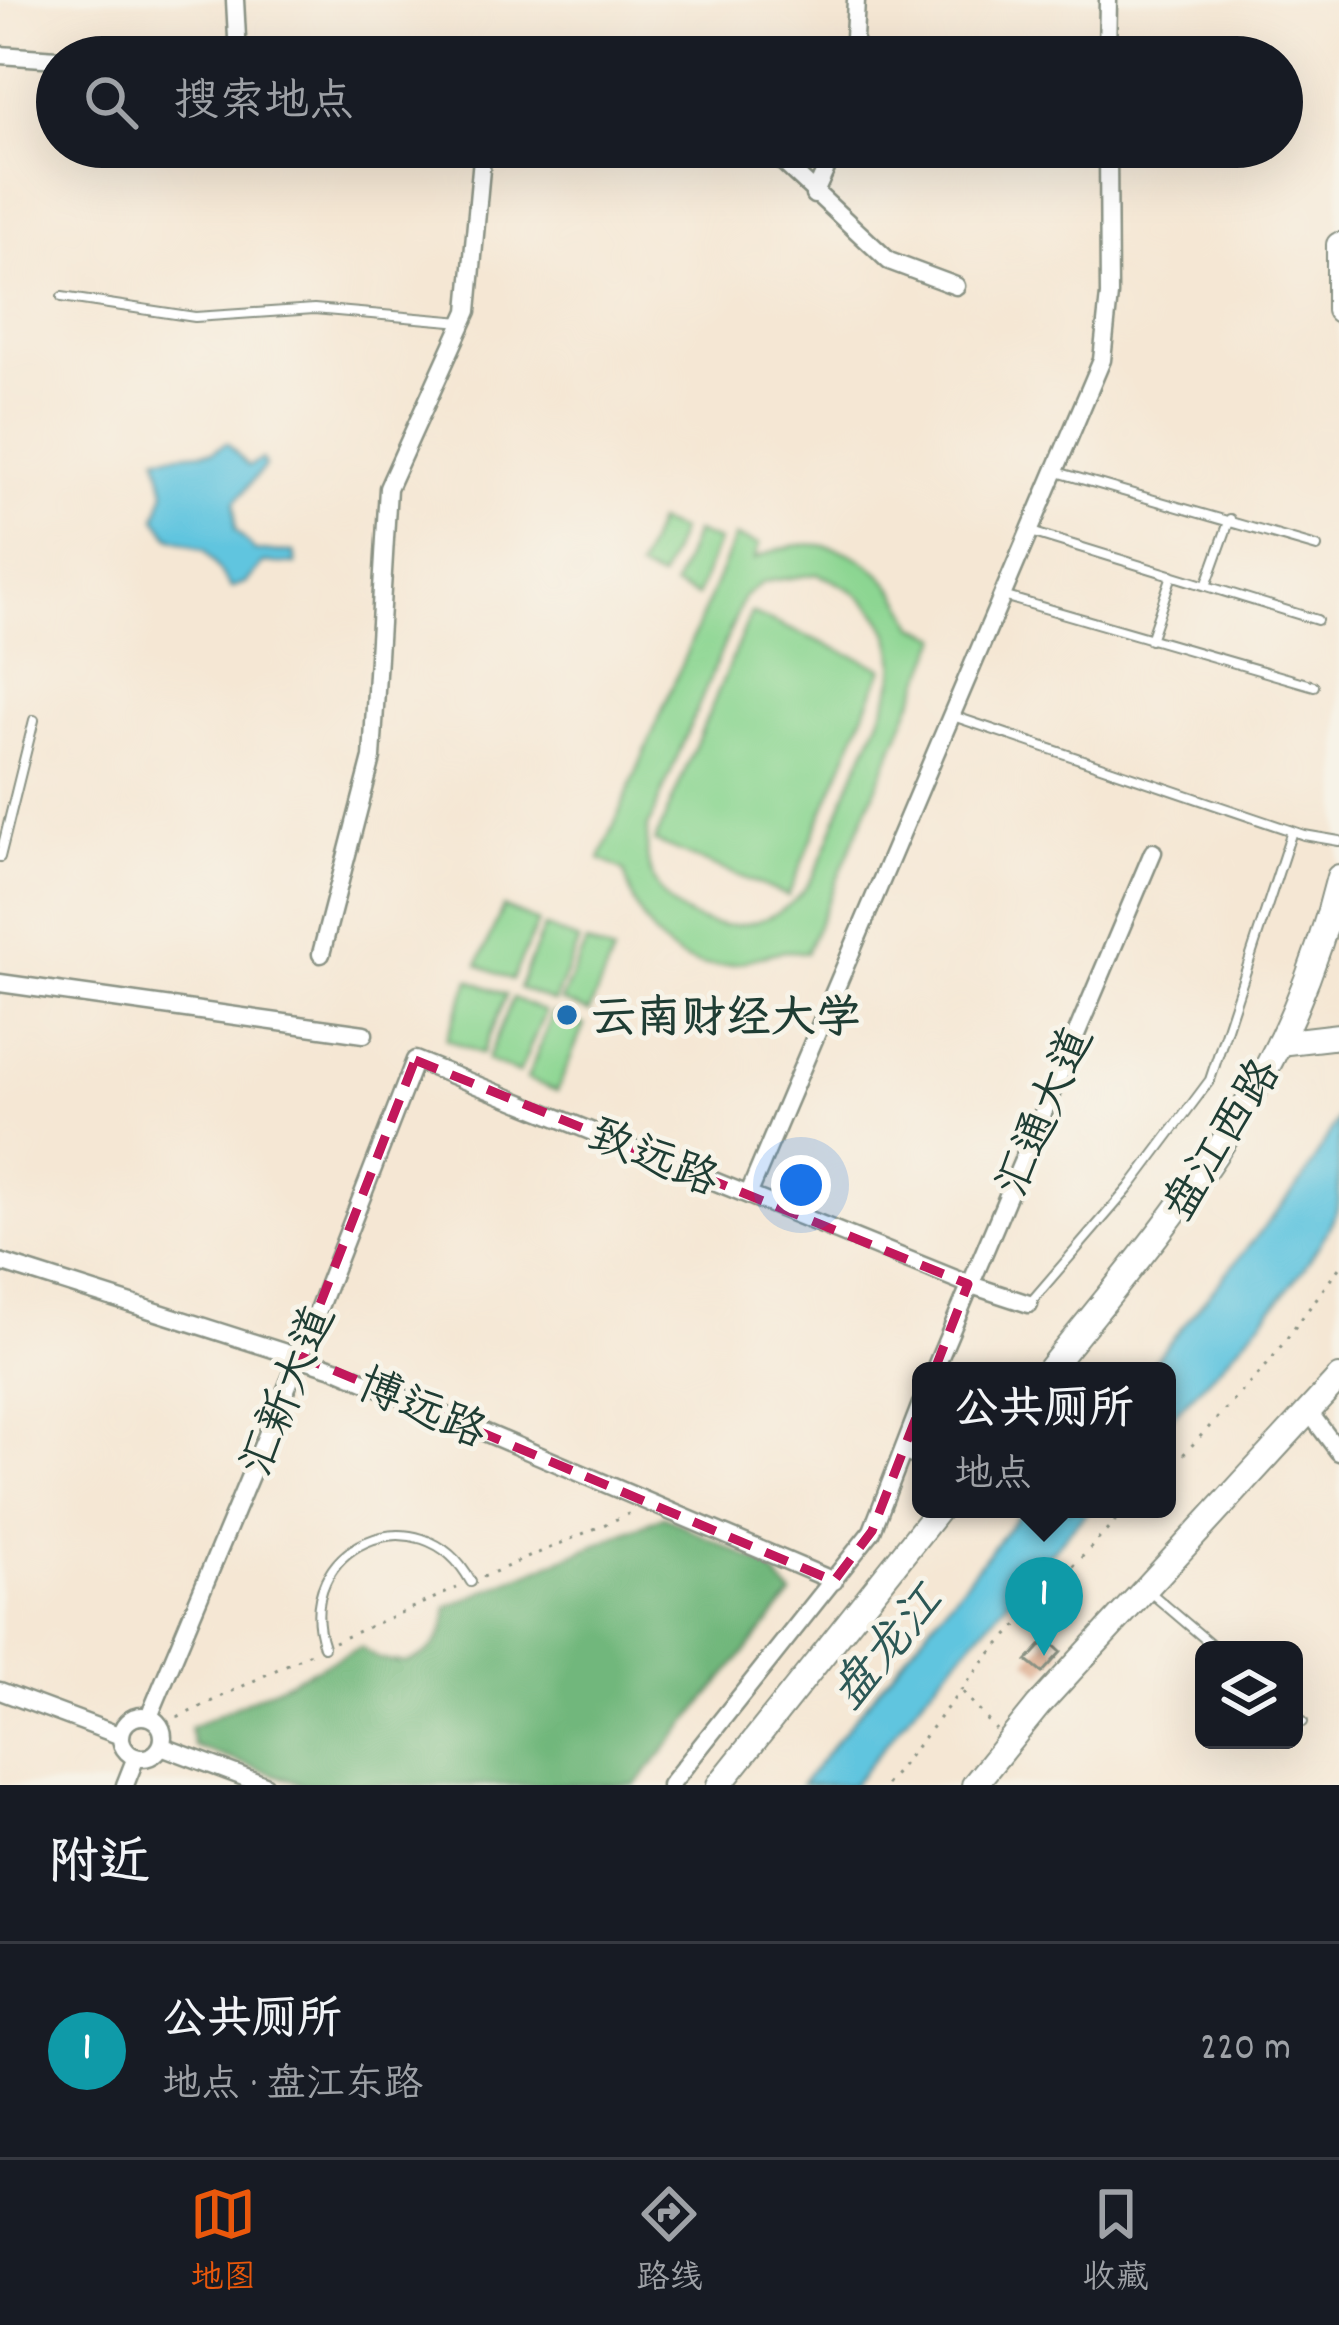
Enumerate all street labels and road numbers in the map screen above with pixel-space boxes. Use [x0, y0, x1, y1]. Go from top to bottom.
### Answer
street label: 汇通大道 [984, 1018, 1113, 1209]
street label: 盘江西路 [1150, 1048, 1300, 1235]
street label: 致远路 [578, 1107, 727, 1216]
street label: 汇新大道 [228, 1297, 355, 1488]
street label: 博远路 [346, 1357, 495, 1468]

